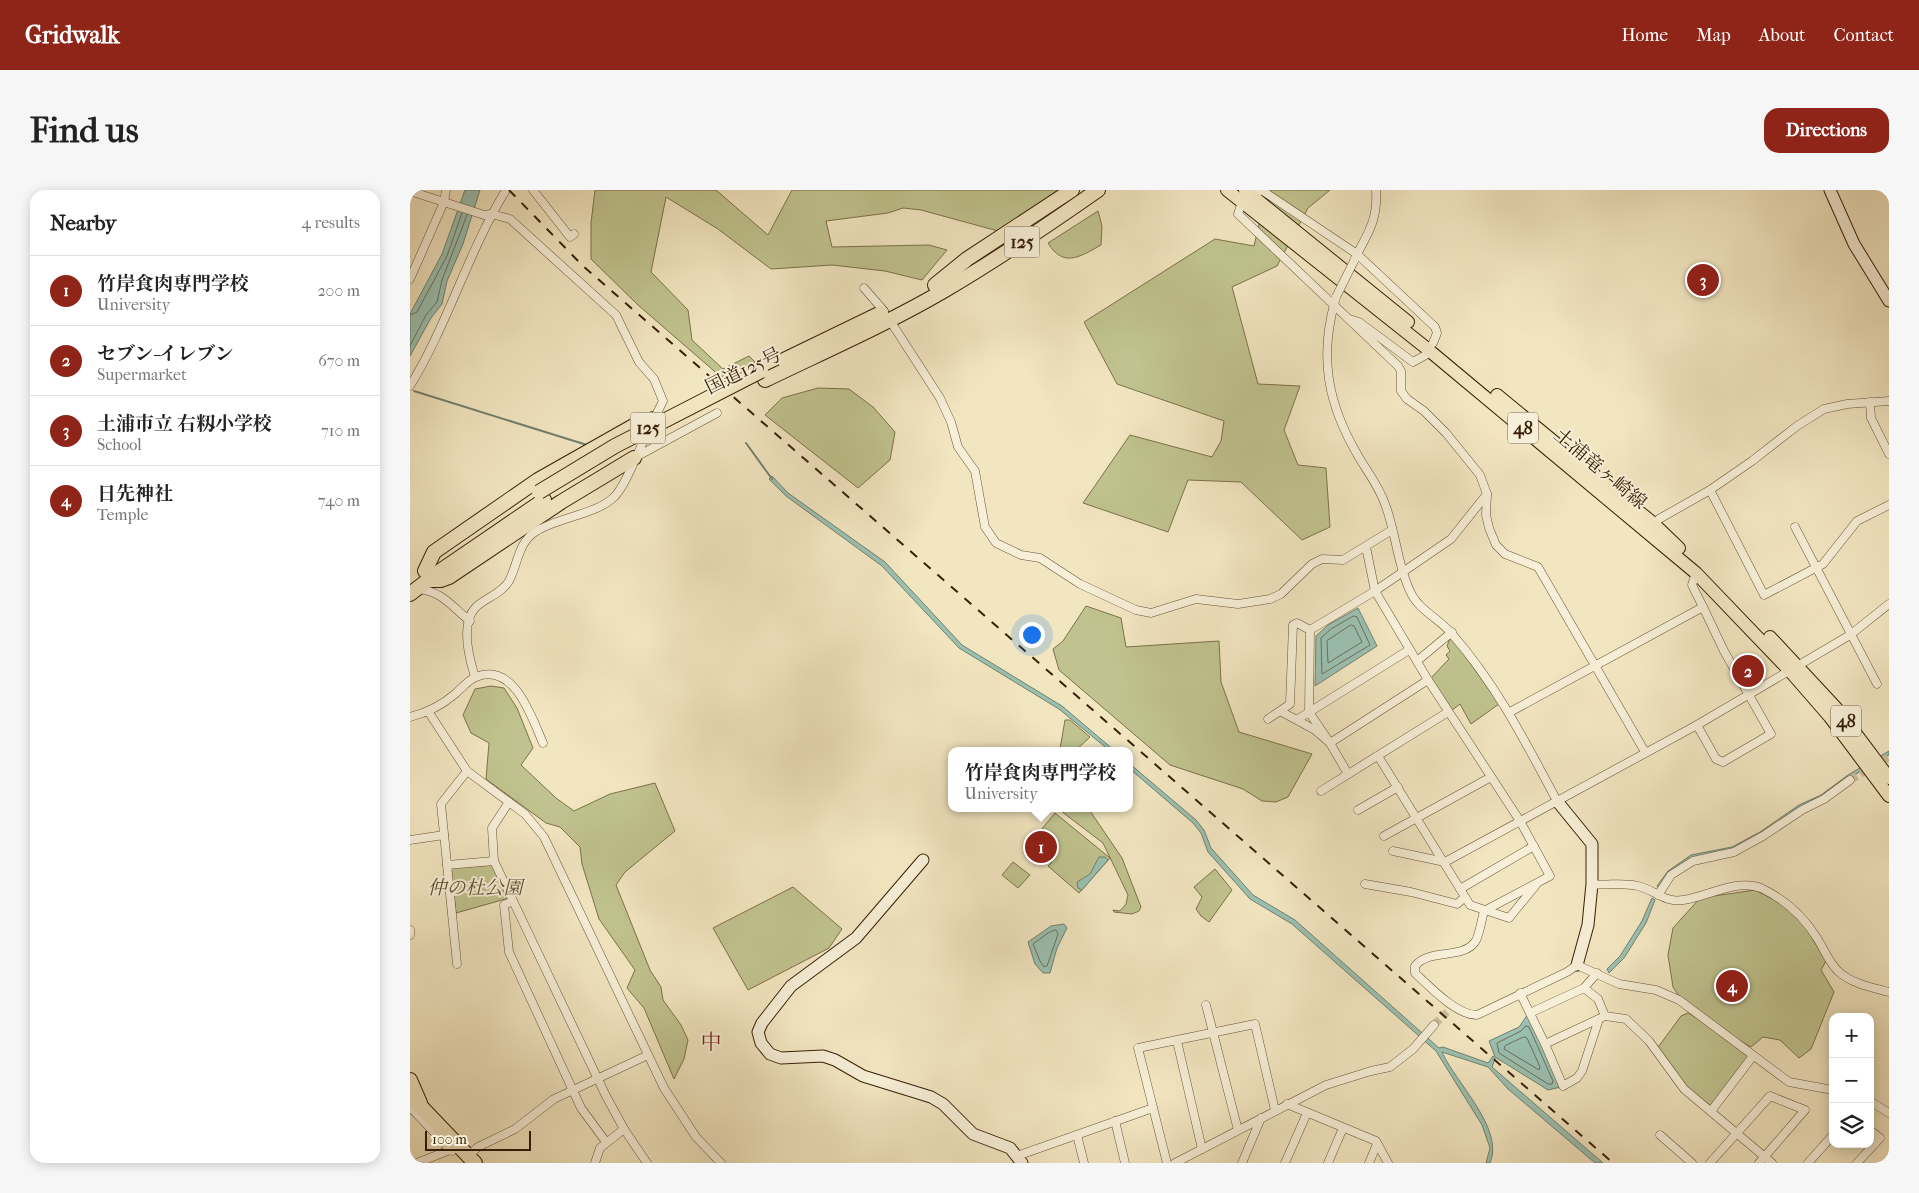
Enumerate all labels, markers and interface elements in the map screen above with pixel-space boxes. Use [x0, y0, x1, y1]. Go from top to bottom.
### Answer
text: Gridwalk [25, 21, 120, 49]
text: Home [1621, 25, 1668, 46]
text: Map [1696, 25, 1731, 46]
text: About [1759, 25, 1805, 46]
text: Contact [1833, 25, 1894, 46]
button: Directions [1764, 108, 1889, 153]
text: Find us [30, 110, 139, 151]
text: Nearby [50, 211, 116, 235]
text: 4 results [302, 213, 360, 232]
road number: 125 [1004, 226, 1040, 258]
pin: 3 [1687, 261, 1719, 299]
text: 竹岸食肉専門学校 [97, 273, 249, 295]
text: 1 [63, 281, 69, 300]
text: 200 m [317, 281, 360, 300]
text: University [97, 295, 170, 314]
text: セブン-イレブン [97, 343, 233, 365]
street label: 国道125号 [702, 343, 785, 399]
text: 2 [62, 351, 70, 370]
text: 670 m [318, 351, 360, 370]
text: Supermarket [97, 365, 187, 384]
road number: 125 [630, 412, 666, 444]
road number: 48 [1508, 412, 1538, 444]
text: 土浦市立 右籾小学校 [97, 413, 272, 435]
text: 3 [63, 421, 69, 440]
text: 710 m [321, 421, 360, 440]
street label: 土浦竜ヶ崎線 [1550, 424, 1651, 514]
text: School [97, 435, 142, 454]
text: 日先神社 [97, 483, 173, 505]
text: 4 [61, 491, 71, 510]
text: 740 m [318, 491, 360, 510]
text: Temple [97, 505, 148, 524]
your location [1019, 622, 1045, 648]
pin: 2 [1732, 652, 1764, 690]
road number: 48 [1831, 706, 1861, 736]
popup [948, 747, 1133, 812]
text: 竹岸食肉専門学校 [964, 762, 1117, 784]
text: University [964, 784, 1038, 803]
pin: 1 [1025, 828, 1057, 866]
park label: 仲の杜公園 [427, 877, 525, 899]
pin: 4 [1716, 967, 1748, 1005]
map controls [1829, 1013, 1874, 1148]
button: + [1829, 1013, 1874, 1058]
district label: 中 [701, 1030, 722, 1054]
button: − [1829, 1058, 1874, 1103]
button: layers [1829, 1103, 1874, 1148]
scale bar [425, 1128, 531, 1151]
text: 100 m [432, 1131, 467, 1148]

